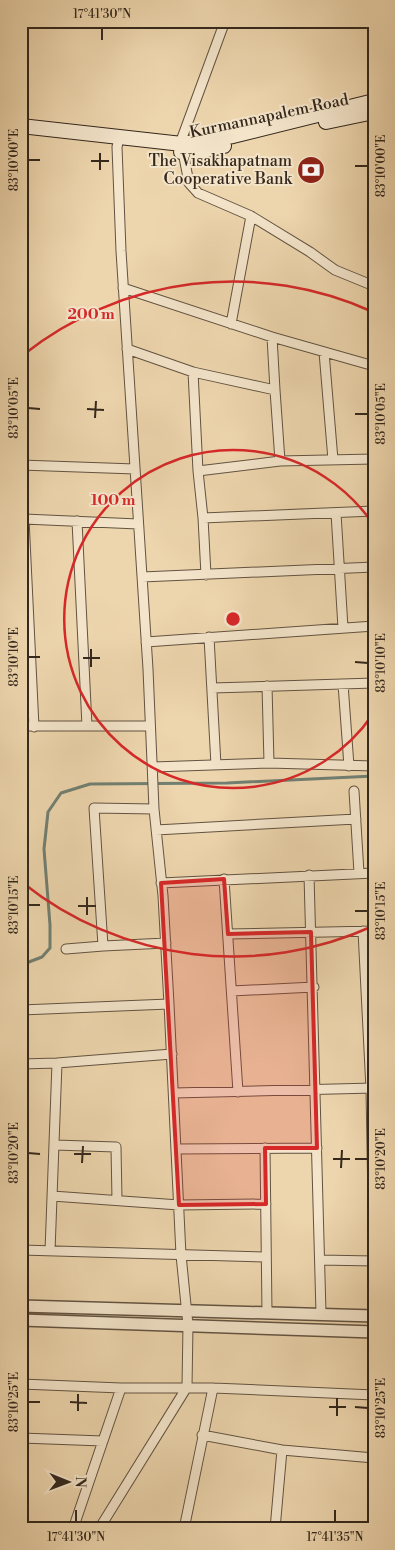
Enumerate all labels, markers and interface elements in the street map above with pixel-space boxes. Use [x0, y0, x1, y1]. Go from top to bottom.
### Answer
text: 17°41'30"N [73, 7, 131, 22]
street label: Kurmannapalem Road [188, 89, 350, 143]
text: 83°10'00"E [7, 129, 22, 191]
text: 83°10'00"E [374, 135, 389, 197]
place label: The Visakhapatnam Cooperative Bank [149, 151, 294, 189]
bank icon: The Visakhapatnam Cooperative Bank [296, 155, 326, 185]
text: 200 m [67, 305, 115, 324]
text: 83°10'05"E [7, 377, 22, 439]
text: 83°10'05"E [374, 383, 389, 445]
text: 100 m [91, 491, 136, 510]
centre of rings [224, 610, 242, 628]
text: 83°10'10"E [7, 627, 22, 687]
text: 83°10'10"E [374, 633, 389, 693]
text: 83°10'15"E [7, 876, 22, 934]
text: 83°10'15"E [374, 882, 389, 940]
text: 83°10'20"E [7, 1122, 22, 1184]
text: 83°10'20"E [374, 1128, 389, 1190]
text: 83°10'25"E [7, 1372, 22, 1432]
text: 83°10'25"E [374, 1378, 389, 1438]
north arrow [42, 1458, 92, 1508]
text: N [71, 1477, 89, 1488]
text: 17°41'30"N [47, 1530, 105, 1545]
text: 17°41'35"N [307, 1530, 363, 1545]

